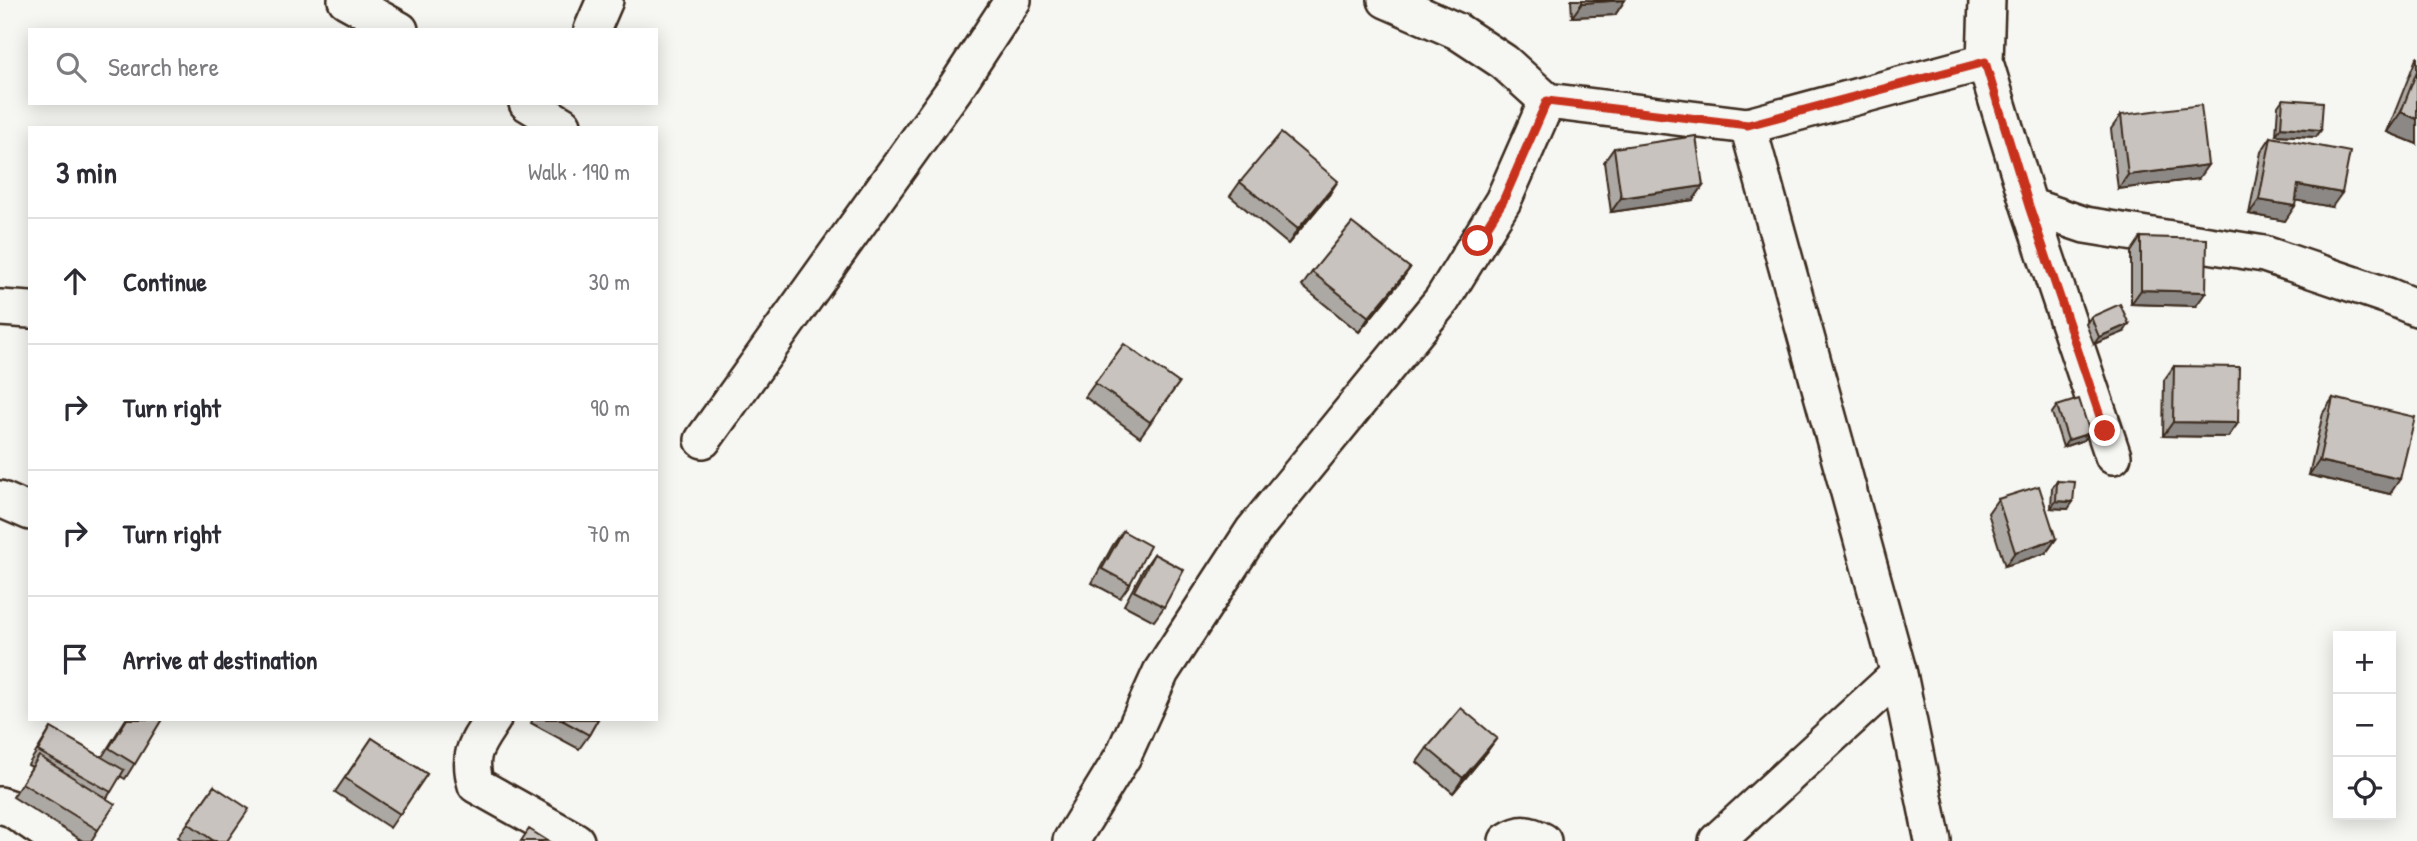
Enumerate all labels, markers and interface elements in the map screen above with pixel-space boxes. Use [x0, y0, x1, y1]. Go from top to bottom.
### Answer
search box [28, 28, 658, 105]
icon: search [52, 48, 90, 86]
text: Search here [108, 49, 219, 84]
text: 3 min [56, 152, 117, 192]
text: Walk · 190 m [528, 156, 630, 187]
route start [1462, 225, 1493, 256]
icon: ahead [56, 262, 94, 300]
text: Continue [123, 264, 207, 299]
text: 30 m [588, 266, 630, 297]
icon: right [56, 388, 94, 426]
text: Turn right [123, 390, 221, 425]
text: 90 m [590, 392, 630, 423]
route end [2089, 415, 2120, 446]
icon: right [56, 514, 94, 552]
text: Turn right [123, 516, 221, 551]
text: 70 m [587, 518, 630, 549]
map controls [2333, 631, 2396, 820]
button: + [2333, 631, 2396, 694]
icon: arrive [56, 640, 94, 678]
text: Arrive at destination [123, 642, 318, 677]
button: − [2333, 694, 2396, 757]
button: locate [2333, 757, 2396, 820]

